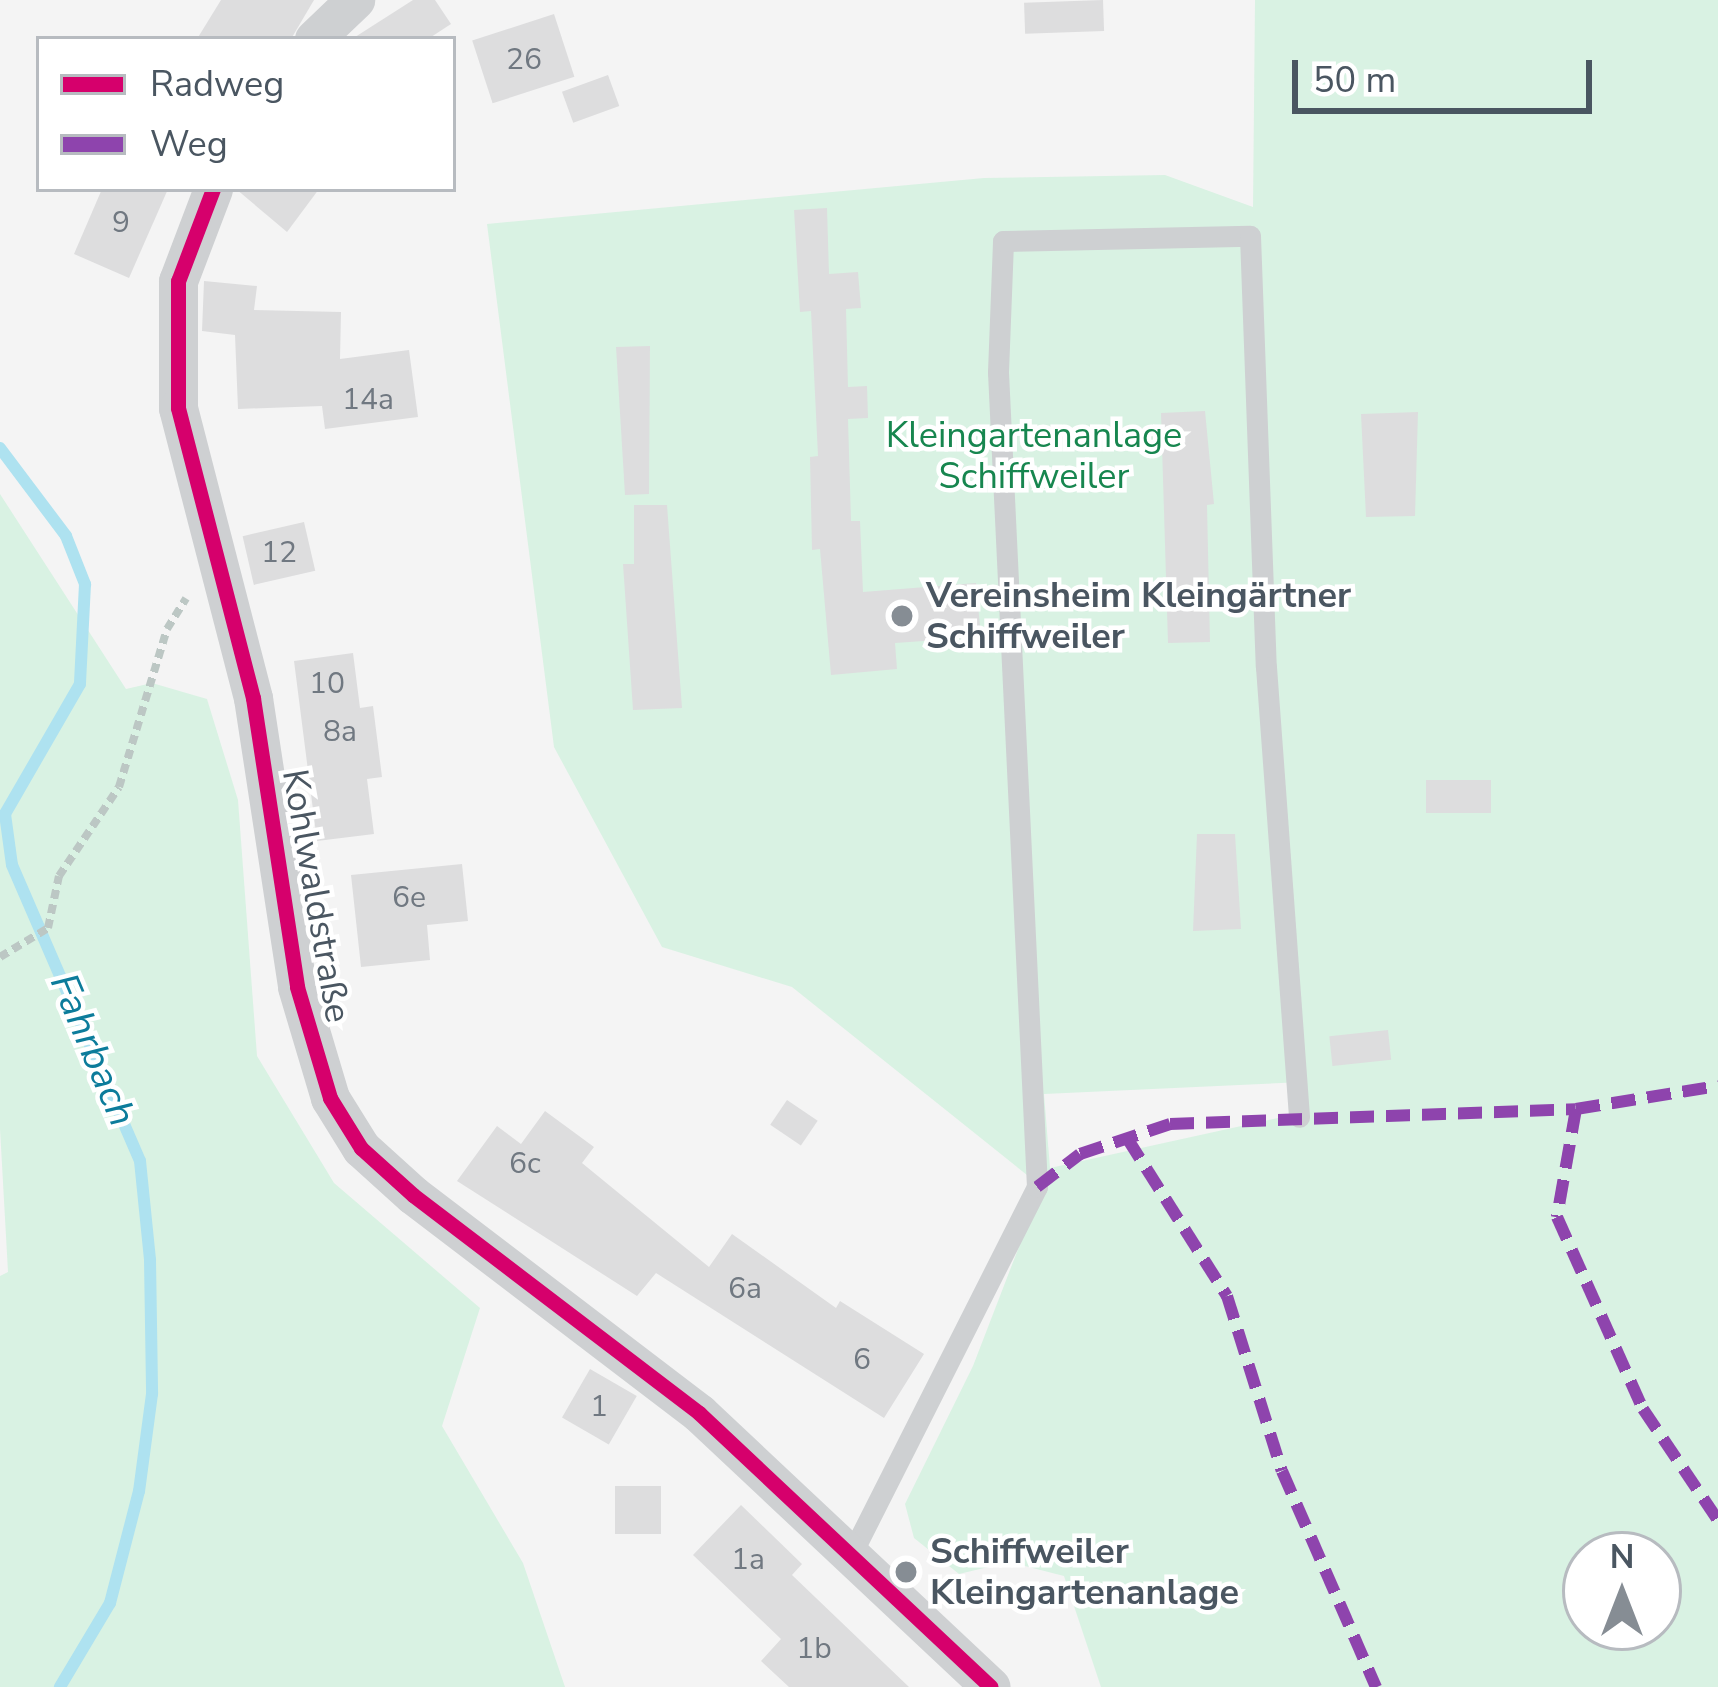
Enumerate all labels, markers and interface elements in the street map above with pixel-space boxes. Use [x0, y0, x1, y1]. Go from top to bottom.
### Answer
legend [36, 36, 456, 192]
scale bar [1298, 36, 1598, 110]
house number: 26 [506, 42, 542, 78]
text: 50 m [1313, 56, 1396, 105]
text: Radweg [150, 60, 284, 109]
text: Weg [150, 120, 228, 169]
house number: 9 [112, 205, 130, 241]
house number: 14a [342, 382, 394, 418]
park label: Kleingartenanlage Schiffweiler [886, 413, 1182, 498]
house number: 12 [261, 535, 297, 571]
place label: Vereinsheim Kleingärtner Schiffweiler [926, 573, 1351, 658]
marker: Vereinsheim Kleingärtner Schiffweiler [889, 603, 915, 629]
house number: 10 [309, 666, 345, 702]
house number: 8a [323, 714, 357, 750]
street label: Kohlwaldstraße [272, 766, 360, 1026]
house number: 6e [392, 880, 426, 916]
water label: Fahrbach [39, 967, 145, 1133]
house number: 6c [509, 1146, 541, 1182]
house number: 6a [728, 1271, 762, 1307]
house number: 6 [853, 1342, 871, 1378]
house number: 1 [590, 1389, 608, 1425]
place label: Schiffweiler Kleingartenanlage [930, 1529, 1239, 1614]
north arrow [1562, 1531, 1682, 1651]
text: N [1610, 1535, 1634, 1580]
house number: 1a [731, 1542, 765, 1578]
marker: Schiffweiler Kleingartenanlage [893, 1559, 919, 1585]
house number: 1b [796, 1631, 832, 1667]

